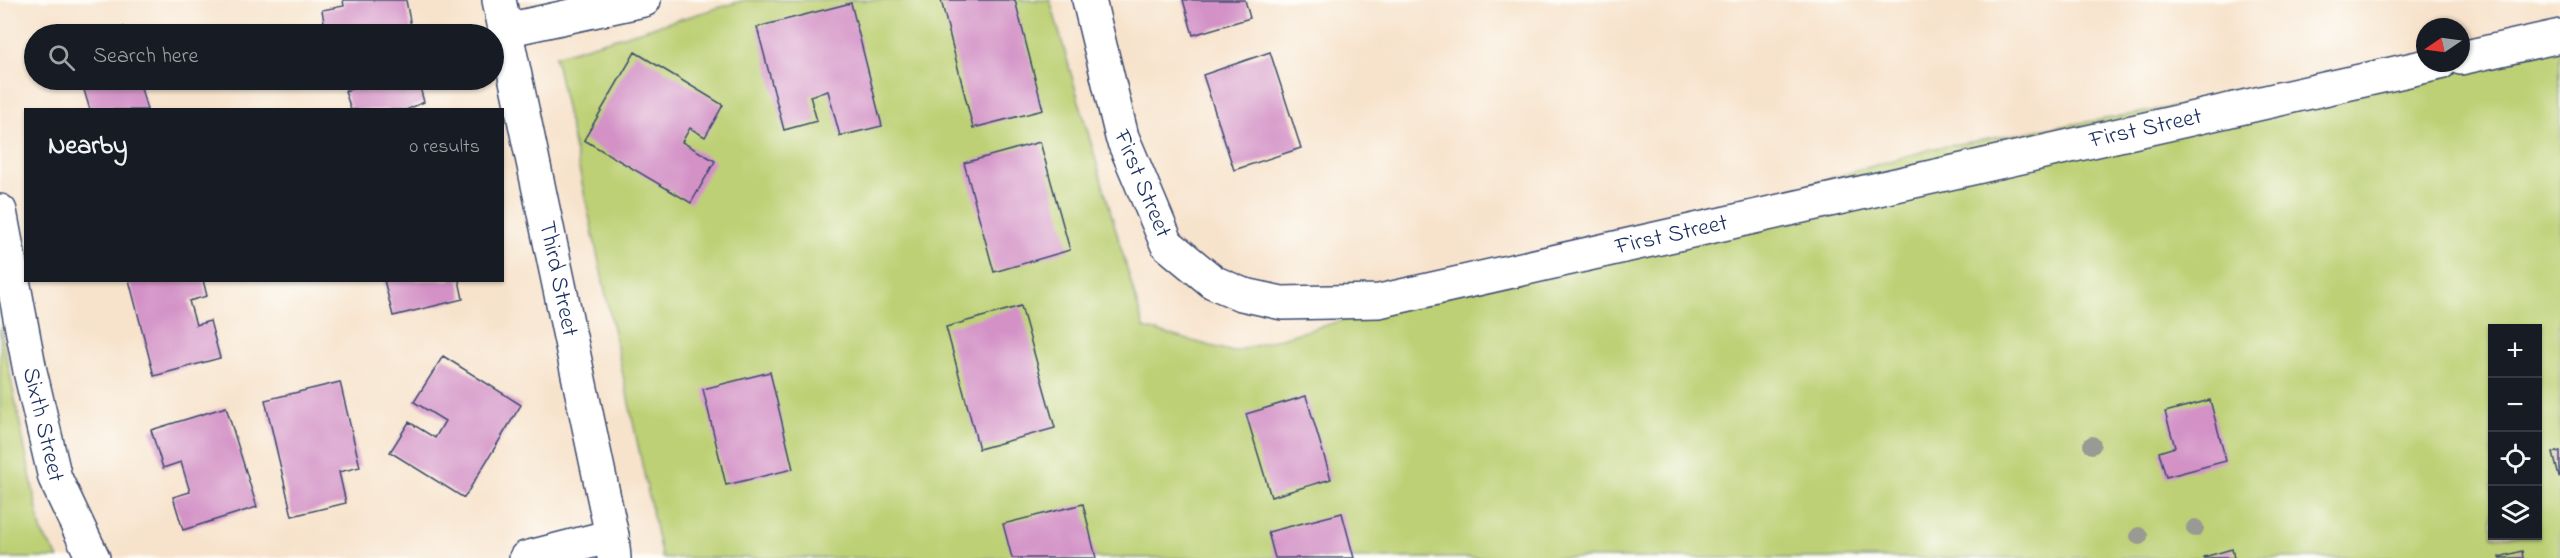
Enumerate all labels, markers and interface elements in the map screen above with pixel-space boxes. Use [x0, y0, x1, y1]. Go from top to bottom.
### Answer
north arrow [2416, 18, 2470, 72]
search box [24, 24, 504, 90]
icon: search [45, 41, 78, 74]
text: Search here [93, 41, 198, 73]
street label: First Street [2085, 99, 2205, 159]
street label: First Street [1103, 124, 1180, 244]
text: Nearby [48, 128, 127, 166]
text: 0 results [409, 133, 480, 162]
street label: First Street [1611, 206, 1731, 265]
street label: Third Street [529, 218, 587, 340]
map controls [2488, 324, 2542, 540]
button: + [2488, 324, 2542, 378]
street label: Sixth Street [12, 364, 73, 485]
button: − [2488, 378, 2542, 432]
button: locate [2488, 432, 2542, 486]
button: layers [2488, 486, 2542, 540]

